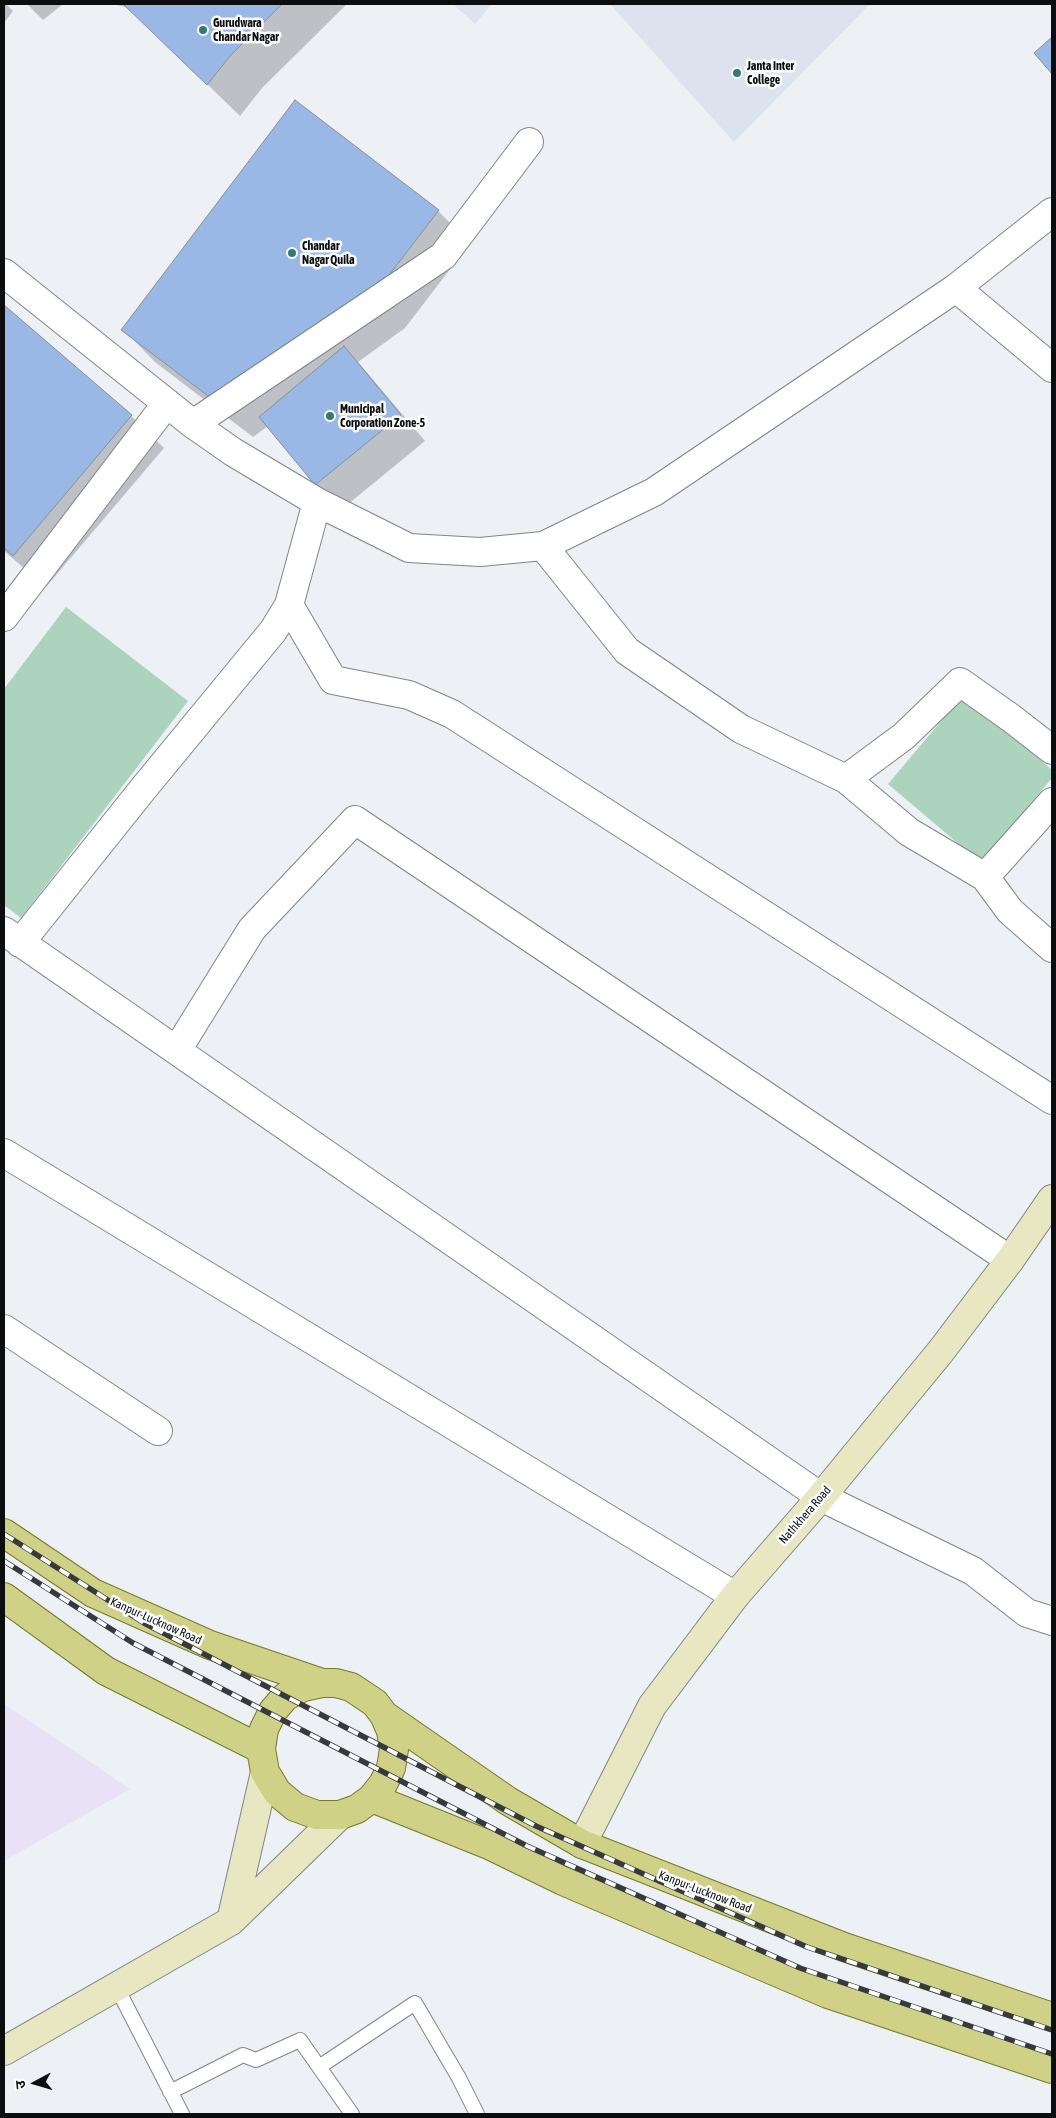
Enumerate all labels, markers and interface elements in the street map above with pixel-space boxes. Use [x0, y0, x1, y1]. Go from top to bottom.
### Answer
place label: Gurudwara Chandar Nagar [213, 16, 279, 44]
marker: Gurudwara Chandar Nagar [197, 24, 209, 36]
place label: Janta Inter College [747, 59, 794, 87]
marker: Janta Inter College [731, 67, 743, 79]
place label: Chandar Nagar Quila [302, 239, 355, 267]
marker: Chandar Nagar Quila [286, 247, 298, 259]
place label: Municipal Corporation Zone-5 [340, 402, 425, 430]
marker: Municipal Corporation Zone-5 [324, 410, 336, 422]
street label: Nathkhera Road [776, 1483, 834, 1547]
street label: Kanpur-Lucknow Road [108, 1594, 204, 1648]
street label: Kanpur-Lucknow Road [657, 1868, 753, 1916]
north arrow [10, 2058, 60, 2108]
text: उ [12, 2080, 28, 2089]

